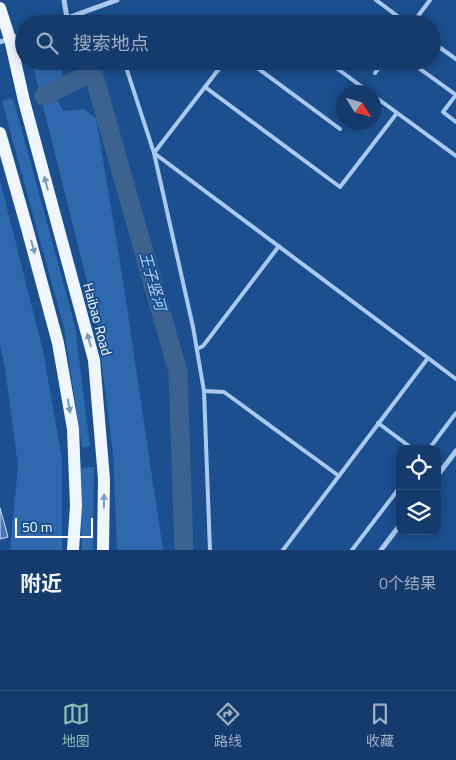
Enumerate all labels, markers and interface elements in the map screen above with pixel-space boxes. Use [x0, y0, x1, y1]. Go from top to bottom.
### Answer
search box [15, 15, 441, 70]
text: 搜索地点 [73, 28, 149, 57]
icon: search [33, 29, 61, 57]
north arrow [336, 85, 381, 130]
one-way arrow [42, 176, 50, 191]
one-way arrow [29, 240, 37, 255]
water label: 王子竖河 [134, 249, 173, 316]
street label: Haibao Road [78, 280, 118, 358]
one-way arrow [84, 332, 92, 347]
one-way arrow [65, 398, 73, 413]
map controls [396, 445, 441, 535]
button: locate [396, 445, 441, 490]
button: layers [396, 490, 441, 535]
one-way arrow [100, 493, 108, 509]
scale bar [15, 515, 92, 538]
text: 50 m [22, 516, 52, 537]
text: 附近 [20, 567, 62, 599]
text: 0个结果 [379, 571, 436, 595]
tab: 地图 [62, 700, 90, 751]
tab: 路线 [214, 700, 242, 751]
tab: 收藏 [366, 700, 394, 751]

